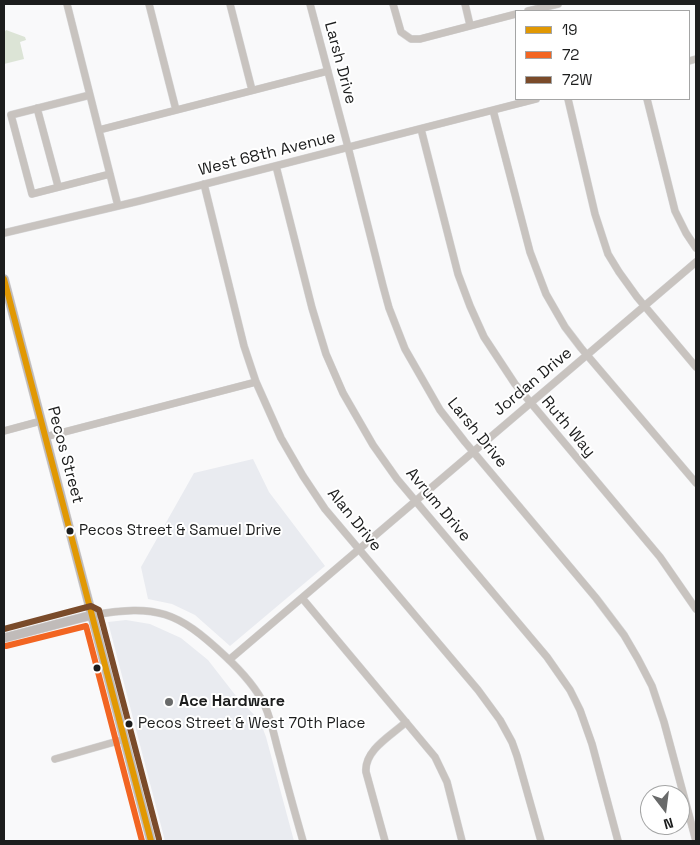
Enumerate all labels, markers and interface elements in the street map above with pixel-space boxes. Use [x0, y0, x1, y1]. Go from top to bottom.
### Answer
legend [515, 10, 690, 100]
street label: Larsh Drive [320, 20, 360, 106]
text: 19 [562, 20, 577, 39]
text: 72 [562, 45, 579, 64]
text: 72W [562, 70, 593, 89]
street label: West 68th Avenue [197, 128, 337, 180]
street label: Jordan Drive [490, 344, 576, 420]
street label: Ruth Way [537, 393, 599, 461]
street label: Larsh Drive [443, 394, 511, 472]
street label: Pecos Street [43, 404, 87, 506]
street label: Avrum Drive [402, 464, 474, 546]
street label: Alan Drive [323, 485, 385, 555]
place label: Pecos Street & Samuel Drive [79, 522, 281, 540]
marker: Pecos Street & Samuel Drive [65, 526, 75, 536]
unlabelled marker [92, 663, 102, 673]
place label: Ace Hardware [179, 692, 285, 712]
marker: Ace Hardware [163, 696, 175, 708]
place label: Pecos Street & West 70th Place [138, 715, 365, 733]
marker: Pecos Street & West 70th Place [124, 719, 134, 729]
north arrow [640, 785, 690, 835]
text: N [662, 814, 675, 833]

